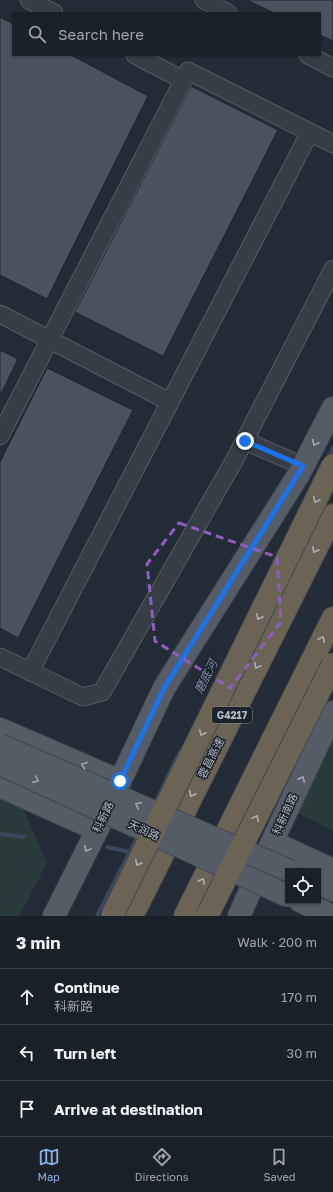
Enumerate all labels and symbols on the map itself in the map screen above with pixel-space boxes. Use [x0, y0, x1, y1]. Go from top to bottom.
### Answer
route end [236, 432, 254, 450]
one-way arrow [312, 439, 320, 446]
one-way arrow [313, 496, 321, 503]
one-way arrow [313, 545, 320, 553]
one-way arrow [256, 612, 264, 620]
one-way arrow [318, 636, 325, 644]
water label: 磨底河 [191, 656, 221, 696]
one-way arrow [254, 661, 262, 669]
road number: G4217 [212, 707, 252, 723]
one-way arrow [199, 729, 207, 737]
street label: 蓉昌高速 [195, 735, 226, 780]
one-way arrow [81, 762, 88, 770]
route start [111, 772, 129, 790]
one-way arrow [297, 775, 305, 783]
one-way arrow [32, 776, 39, 784]
one-way arrow [190, 790, 197, 798]
street label: 科新南路 [269, 791, 300, 836]
street label: 科新路 [89, 799, 116, 834]
one-way arrow [135, 802, 143, 810]
one-way arrow [251, 815, 259, 823]
street label: 天润路 [127, 817, 162, 842]
one-way arrow [85, 845, 92, 852]
one-way arrow [135, 859, 143, 866]
one-way arrow [197, 878, 205, 885]

